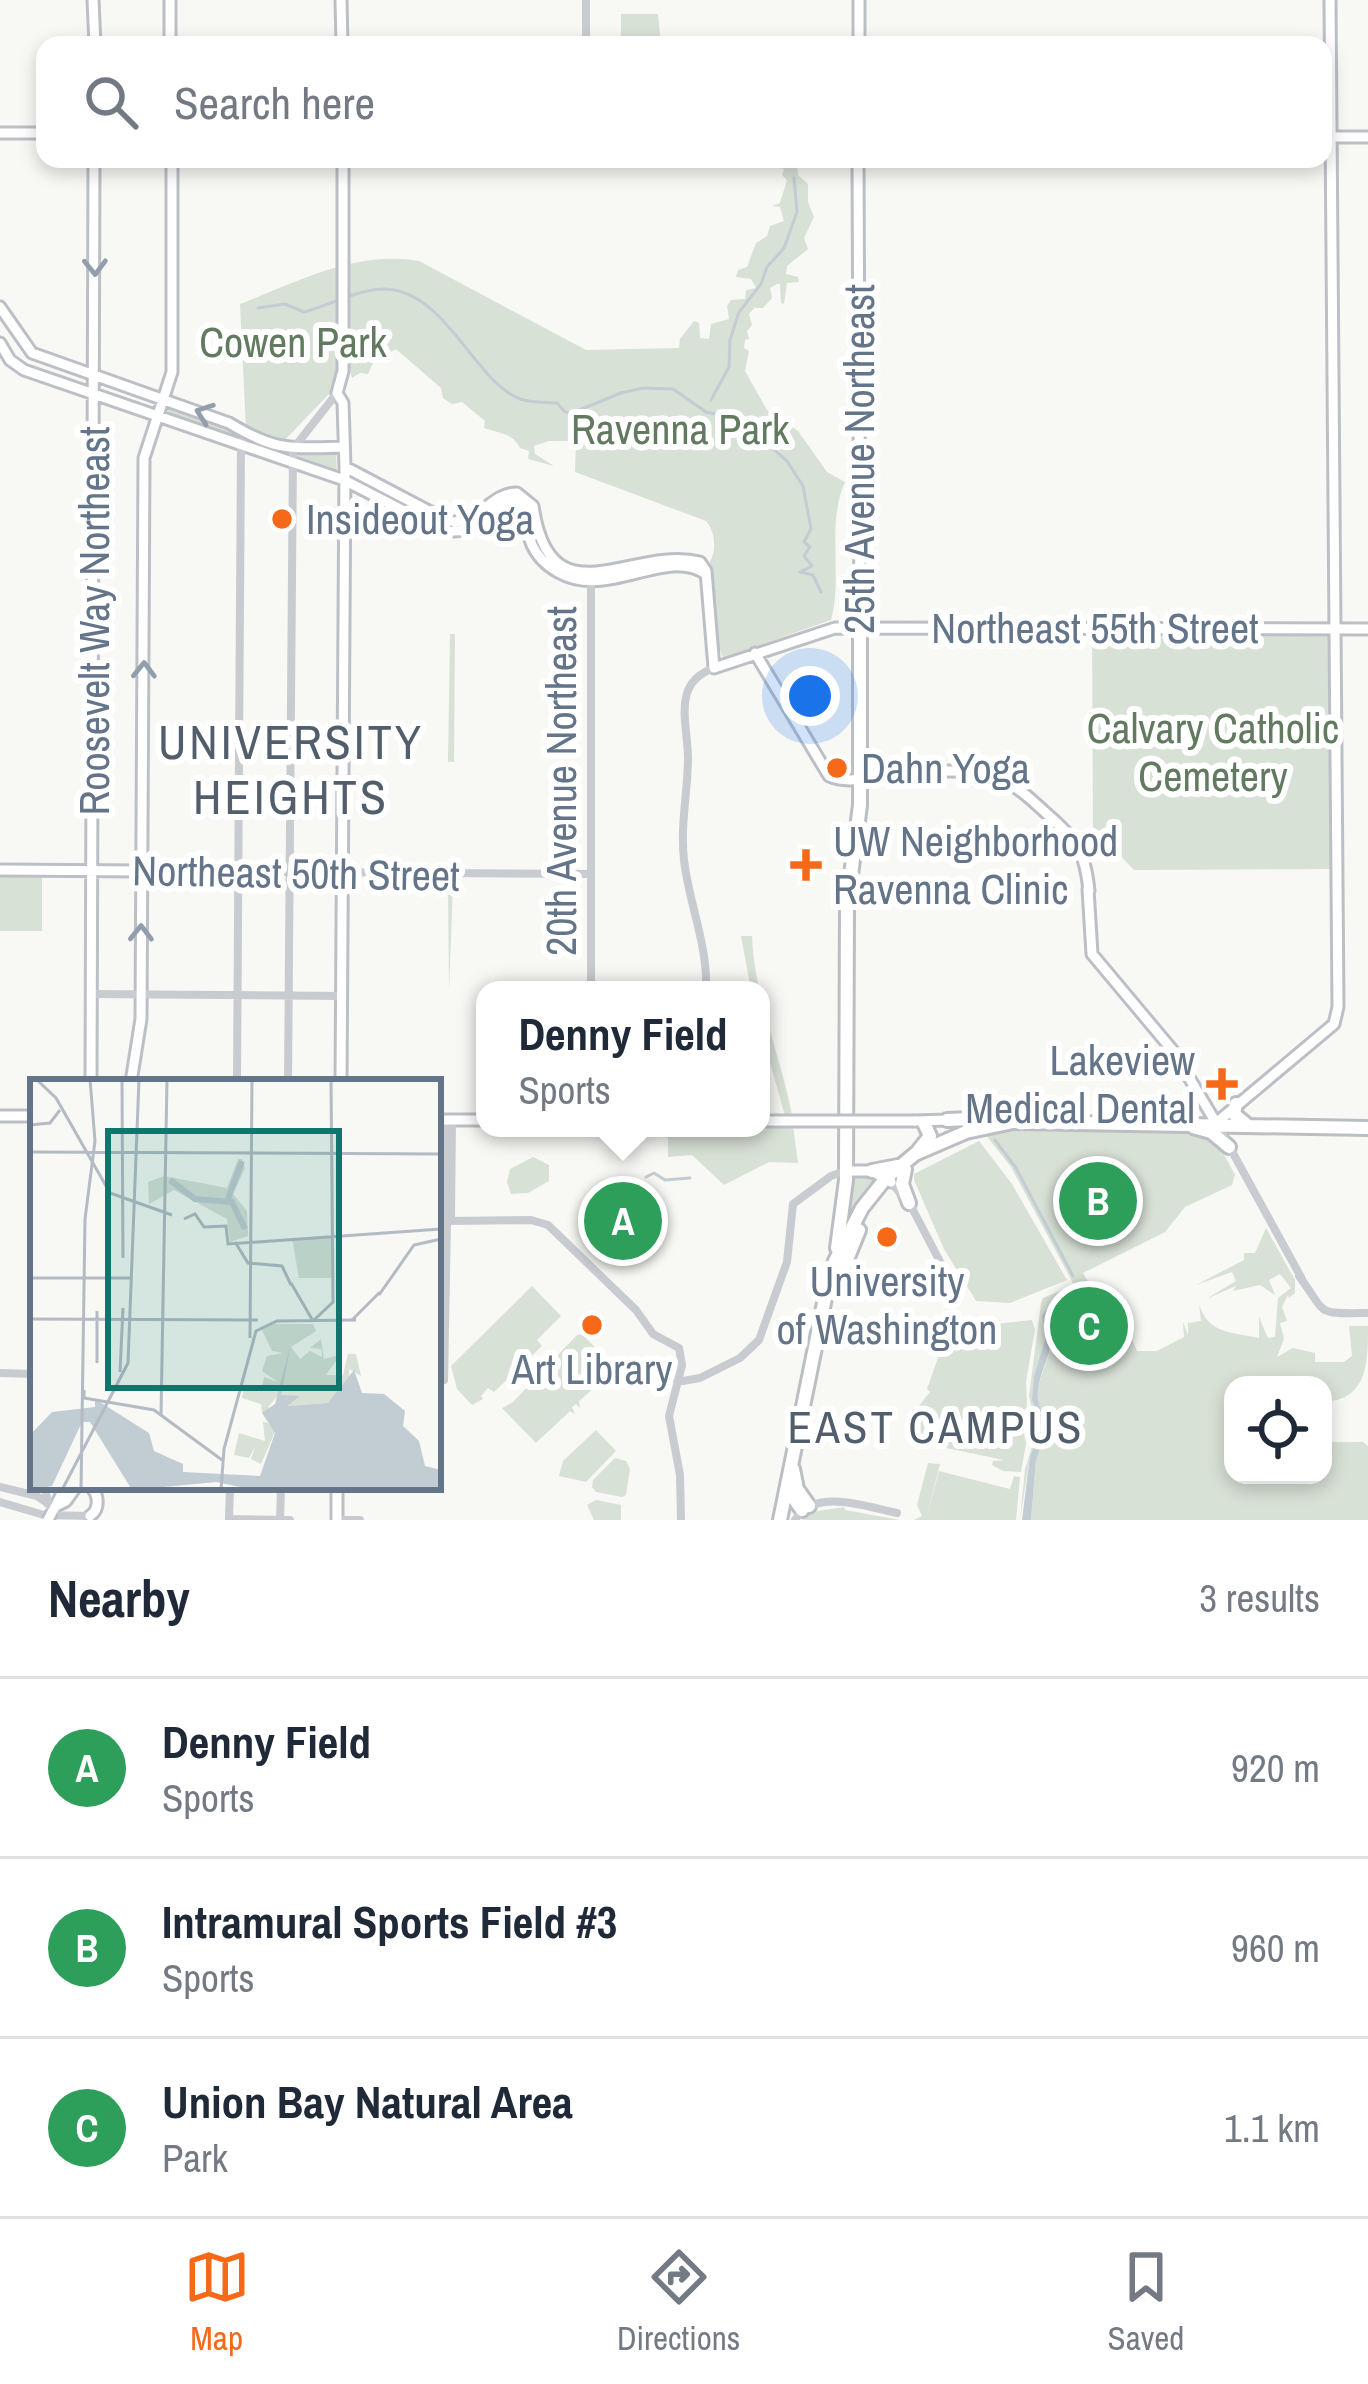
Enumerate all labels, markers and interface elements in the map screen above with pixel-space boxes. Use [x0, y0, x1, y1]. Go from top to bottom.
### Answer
search box [36, 36, 1332, 168]
icon: search [78, 69, 144, 135]
text: Search here [174, 72, 375, 133]
one-way arrow [82, 259, 108, 277]
street label: 25th Avenue Northeast [831, 284, 887, 634]
park label: Cowen Park [199, 314, 388, 370]
park label: Ravenna Park [571, 401, 790, 457]
one-way arrow [194, 403, 215, 428]
street label: Roosevelt Way Northeast [66, 426, 122, 816]
place label: Insideout Yoga [306, 491, 534, 547]
marker: Insideout Yoga [269, 506, 295, 532]
street label: Northeast 55th Street [931, 600, 1259, 656]
street label: 20th Avenue Northeast [533, 606, 589, 956]
one-way arrow [131, 660, 157, 678]
your location [780, 666, 840, 726]
park label: Calvary Catholic Cemetery [1087, 700, 1339, 804]
district label: UNIVERSITY HEIGHTS [158, 709, 424, 829]
place label: Dahn Yoga [861, 740, 1030, 796]
marker: Dahn Yoga [824, 755, 850, 781]
place label: UW Neighborhood Ravenna Clinic [833, 813, 1118, 917]
street label: Northeast 50th Street [132, 842, 460, 904]
marker: UW Neighborhood Ravenna Clinic [790, 849, 822, 881]
one-way arrow [128, 923, 154, 942]
popup [476, 981, 770, 1137]
text: Denny Field [518, 1003, 728, 1064]
place label: Lakeview Medical Dental [965, 1032, 1195, 1136]
text: Sports [518, 1064, 611, 1116]
marker: Lakeview Medical Dental [1206, 1068, 1238, 1100]
inset map [30, 1079, 441, 1490]
pin: B [1059, 1156, 1137, 1246]
pin: A [584, 1176, 662, 1266]
marker: University of Washington [874, 1224, 900, 1250]
place label: University of Washington [777, 1253, 997, 1357]
pin: C [1050, 1281, 1128, 1371]
marker: Art Library [579, 1312, 605, 1338]
place label: Art Library [511, 1341, 672, 1397]
map controls [1224, 1376, 1332, 1484]
button: locate [1224, 1376, 1332, 1484]
district label: EAST CAMPUS [788, 1396, 1084, 1457]
text: Nearby [48, 1564, 190, 1633]
text: 3 results [1199, 1572, 1320, 1624]
text: Denny Field [162, 1711, 371, 1772]
text: A [75, 1742, 99, 1794]
text: 920 m [1231, 1742, 1320, 1794]
text: Sports [162, 1772, 254, 1824]
text: Intramural Sports Field #3 [162, 1891, 617, 1952]
text: B [75, 1922, 99, 1974]
text: 960 m [1231, 1922, 1320, 1974]
text: Sports [162, 1952, 254, 2004]
text: Union Bay Natural Area [162, 2071, 573, 2132]
text: C [75, 2102, 99, 2154]
text: 1.1 km [1224, 2102, 1320, 2154]
text: Park [162, 2132, 228, 2184]
tab: Map [184, 2244, 250, 2360]
tab: Directions [617, 2244, 740, 2360]
tab: Saved [1108, 2244, 1184, 2360]

